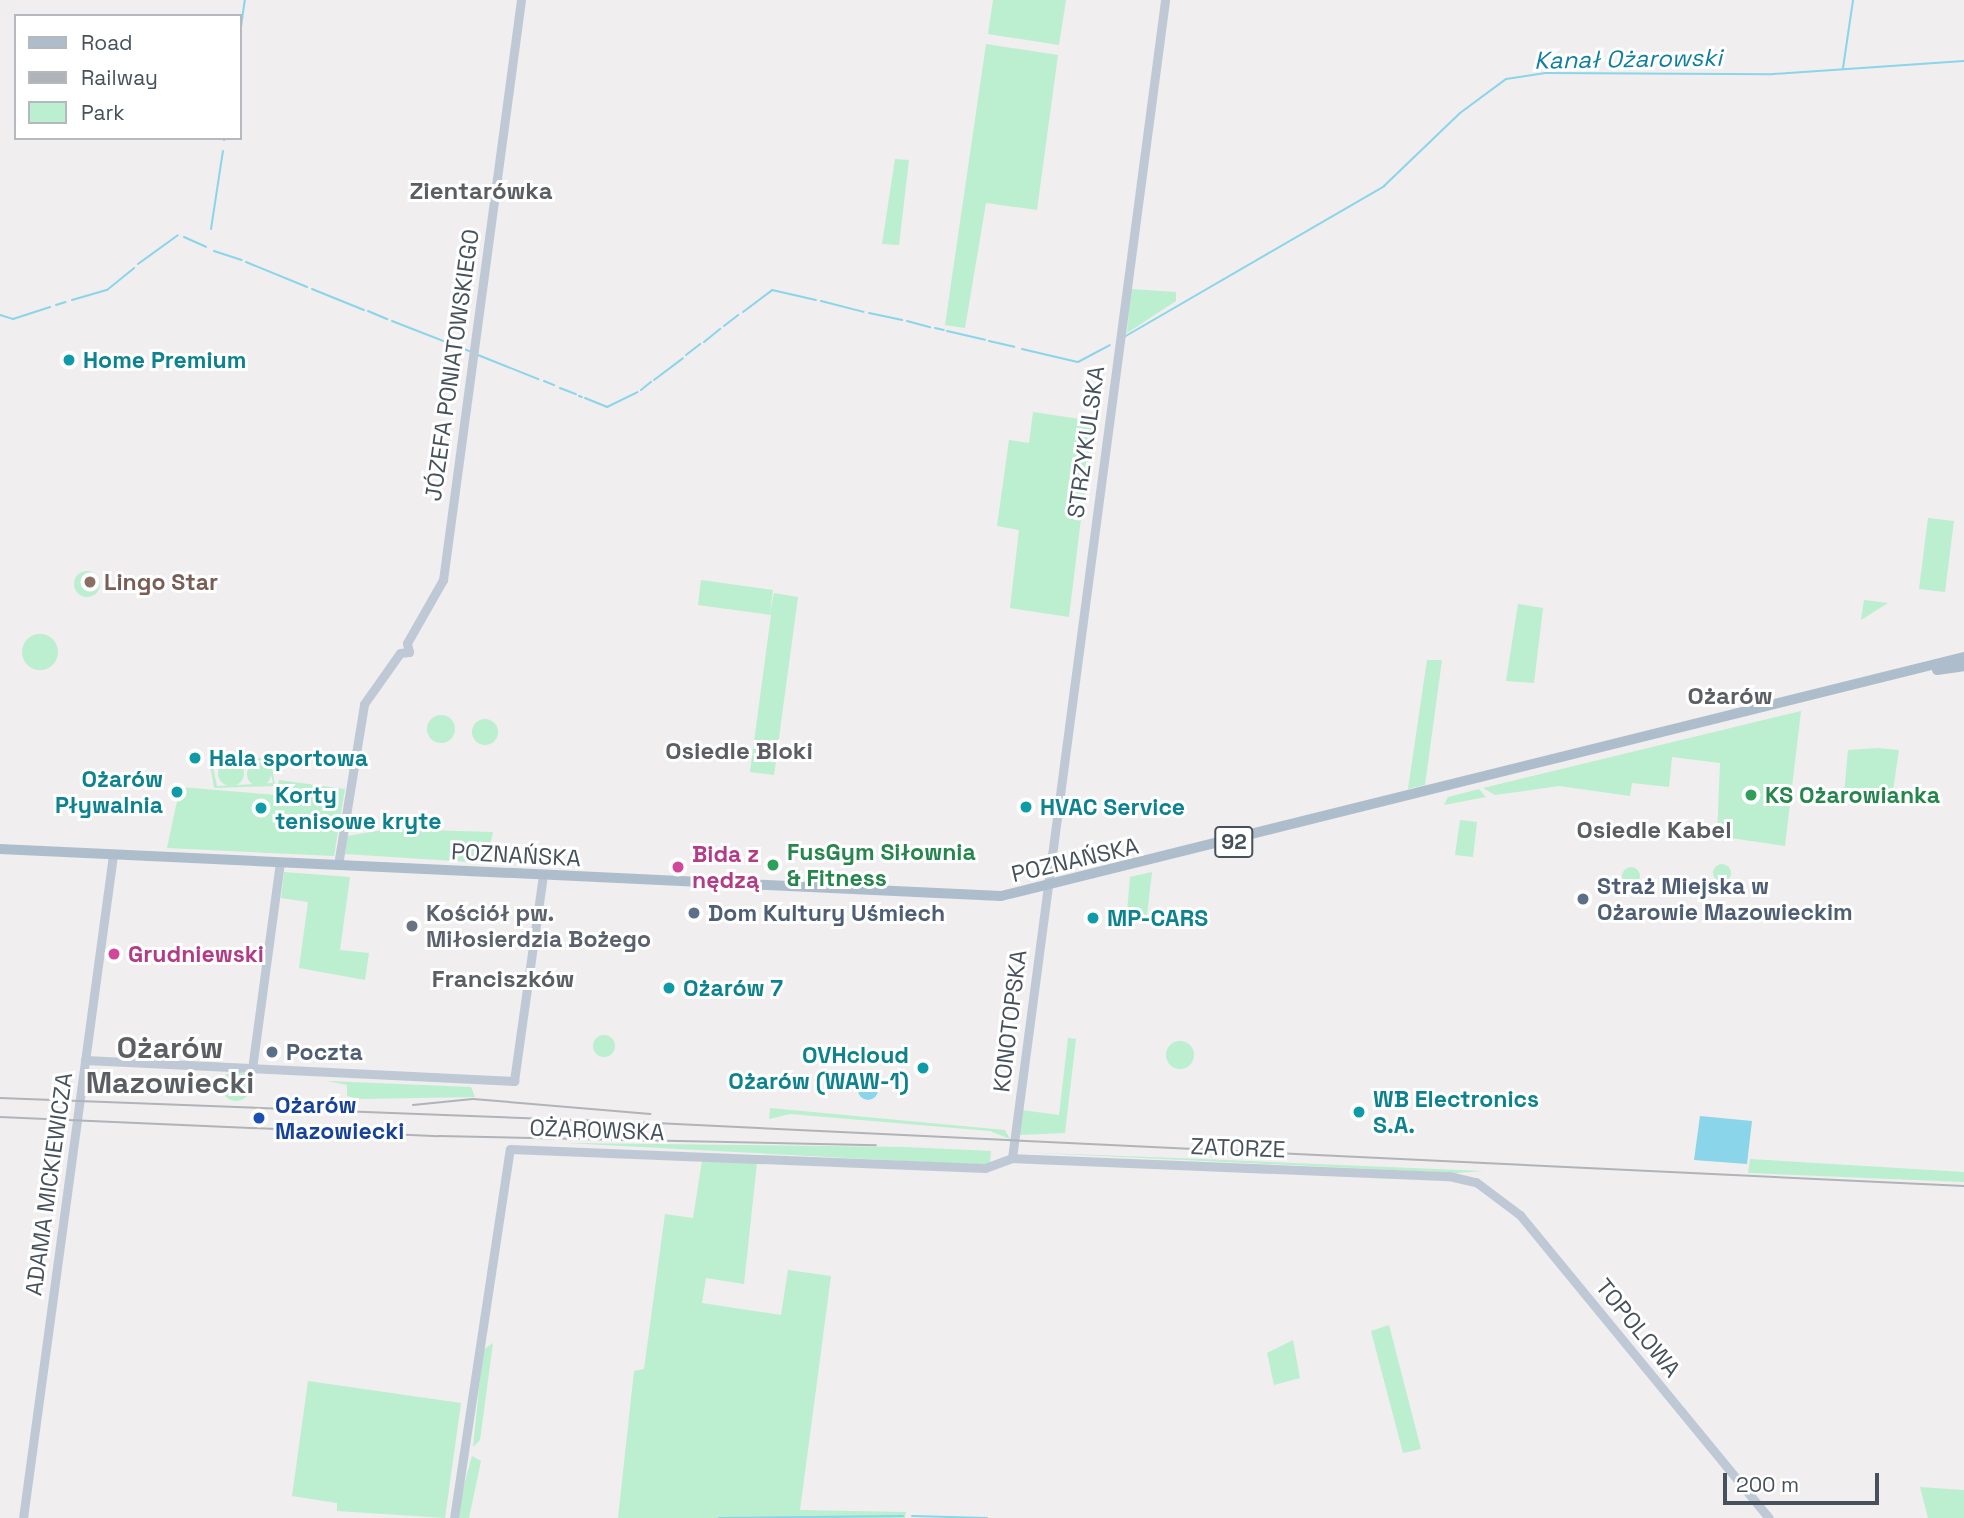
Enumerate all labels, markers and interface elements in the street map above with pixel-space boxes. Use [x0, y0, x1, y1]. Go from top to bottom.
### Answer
legend [14, 14, 242, 140]
text: Road [81, 29, 133, 56]
water label: Kanał Ożarowski [1534, 43, 1722, 75]
text: Railway [81, 64, 158, 91]
text: Park [81, 99, 125, 126]
district label: Zientarówka [409, 177, 553, 205]
street label: JÓZEFA PONIATOWSKIEGO [419, 227, 485, 503]
place label: Home Premium [83, 346, 246, 374]
marker: Home Premium [61, 352, 77, 368]
street label: STRZYKULSKA [1062, 364, 1110, 520]
place label: Lingo Star [104, 568, 218, 596]
marker: Lingo Star [82, 574, 98, 590]
district label: Ożarów [1687, 682, 1773, 710]
district label: Osiedle Bloki [665, 737, 813, 765]
place label: Hala sportowa [209, 744, 368, 772]
marker: Hala sportowa [187, 750, 203, 766]
place label: Ożarów Pływalnia [55, 765, 163, 819]
place label: Korty tenisowe kryte [275, 781, 441, 835]
place label: KS Ożarowianka [1765, 781, 1940, 809]
marker: Ożarów Pływalnia [169, 784, 185, 800]
marker: KS Ożarowianka [1743, 787, 1759, 803]
place label: HVAC Service [1040, 793, 1185, 821]
marker: HVAC Service [1018, 799, 1034, 815]
marker: Korty tenisowe kryte [253, 800, 269, 816]
district label: Osiedle Kabel [1576, 816, 1732, 844]
road number: 92 [1213, 824, 1255, 860]
street label: POZNAŃSKA [1009, 832, 1141, 888]
street label: POZNAŃSKA [450, 838, 582, 872]
place label: FusGym Siłownia & Fitness [787, 838, 976, 892]
place label: Bida z nędzą [692, 840, 759, 894]
marker: FusGym Siłownia & Fitness [765, 857, 781, 873]
marker: Bida z nędzą [670, 859, 686, 875]
place label: Straż Miejska w Ożarowie Mazowieckim [1597, 872, 1853, 926]
marker: Straż Miejska w Ożarowie Mazowieckim [1575, 891, 1591, 907]
place label: Kościół pw. Miłosierdzia Bożego [426, 899, 651, 953]
place label: Dom Kultury Uśmiech [708, 899, 945, 927]
place label: MP-CARS [1107, 904, 1208, 932]
marker: Dom Kultury Uśmiech [686, 905, 702, 921]
marker: MP-CARS [1085, 910, 1101, 926]
marker: Kościół pw. Miłosierdzia Bożego [404, 918, 420, 934]
place label: Grudniewski [128, 940, 264, 968]
marker: Grudniewski [106, 946, 122, 962]
street label: KONOTOPSKA [988, 948, 1032, 1094]
district label: Franciszków [432, 965, 574, 993]
place label: Ożarów 7 [683, 974, 783, 1002]
marker: Ożarów 7 [661, 980, 677, 996]
district label: Ożarów Mazowiecki [86, 1030, 254, 1100]
place label: Poczta [286, 1038, 363, 1066]
place label: OVHcloud Ożarów (WAW-1) [728, 1041, 909, 1095]
marker: Poczta [264, 1044, 280, 1060]
marker: OVHcloud Ożarów (WAW-1) [915, 1060, 931, 1076]
street label: ADAMA MICKIEWICZA [20, 1071, 78, 1297]
place label: WB Electronics S.A. [1373, 1085, 1539, 1139]
place label: Ożarów Mazowiecki [275, 1091, 404, 1145]
marker: WB Electronics S.A. [1351, 1104, 1367, 1120]
marker: Ożarów Mazowiecki [249, 1108, 269, 1128]
street label: OŻAROWSKA [529, 1114, 665, 1146]
street label: ZATORZE [1190, 1133, 1286, 1163]
street label: TOPOLOWA [1590, 1273, 1686, 1383]
scale bar [1726, 1458, 1882, 1502]
text: 200 m [1736, 1471, 1799, 1498]

